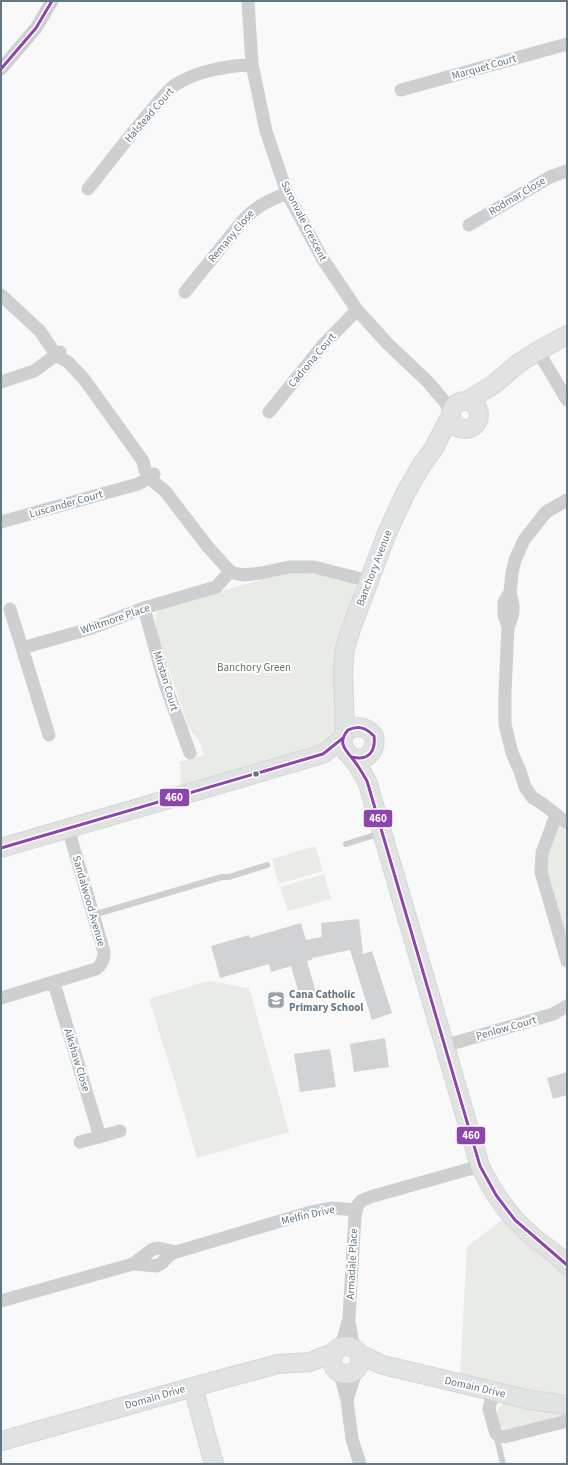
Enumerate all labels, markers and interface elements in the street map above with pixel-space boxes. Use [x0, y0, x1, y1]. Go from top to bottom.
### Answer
street label: Marquet Court [450, 51, 518, 83]
street label: Halstead Court [121, 84, 177, 146]
street label: Rodmar Close [486, 173, 549, 219]
street label: Saronvale Crescent [277, 178, 331, 264]
street label: Remany Close [204, 206, 258, 266]
street label: Cadrona Court [285, 329, 339, 391]
street label: Luscander Court [28, 486, 105, 522]
street label: Banchory Avenue [353, 527, 396, 608]
street label: Whitmore Place [78, 600, 152, 638]
street label: Mirstan Court [150, 649, 182, 713]
park label: Banchory Green [217, 660, 291, 675]
unlabelled marker [251, 769, 261, 779]
line badge: 460 [159, 788, 190, 807]
text: 460 [165, 790, 183, 805]
line badge: 460 [363, 809, 393, 828]
text: 460 [369, 811, 387, 826]
street label: Sandalwood Avenue [69, 854, 109, 949]
place label: Cana Catholic Primary School [289, 987, 364, 1015]
school or university icon: Cana Catholic Primary School [266, 990, 286, 1010]
street label: Penlow Court [474, 1012, 538, 1044]
street label: Aikshaw Close [60, 1027, 94, 1094]
line badge: 460 [456, 1126, 486, 1145]
text: 460 [462, 1128, 480, 1143]
street label: Melfin Drive [280, 1201, 337, 1228]
street label: Armadale Place [343, 1227, 361, 1300]
street label: Domain Drive [443, 1373, 507, 1401]
street label: Domain Drive [123, 1381, 187, 1413]

